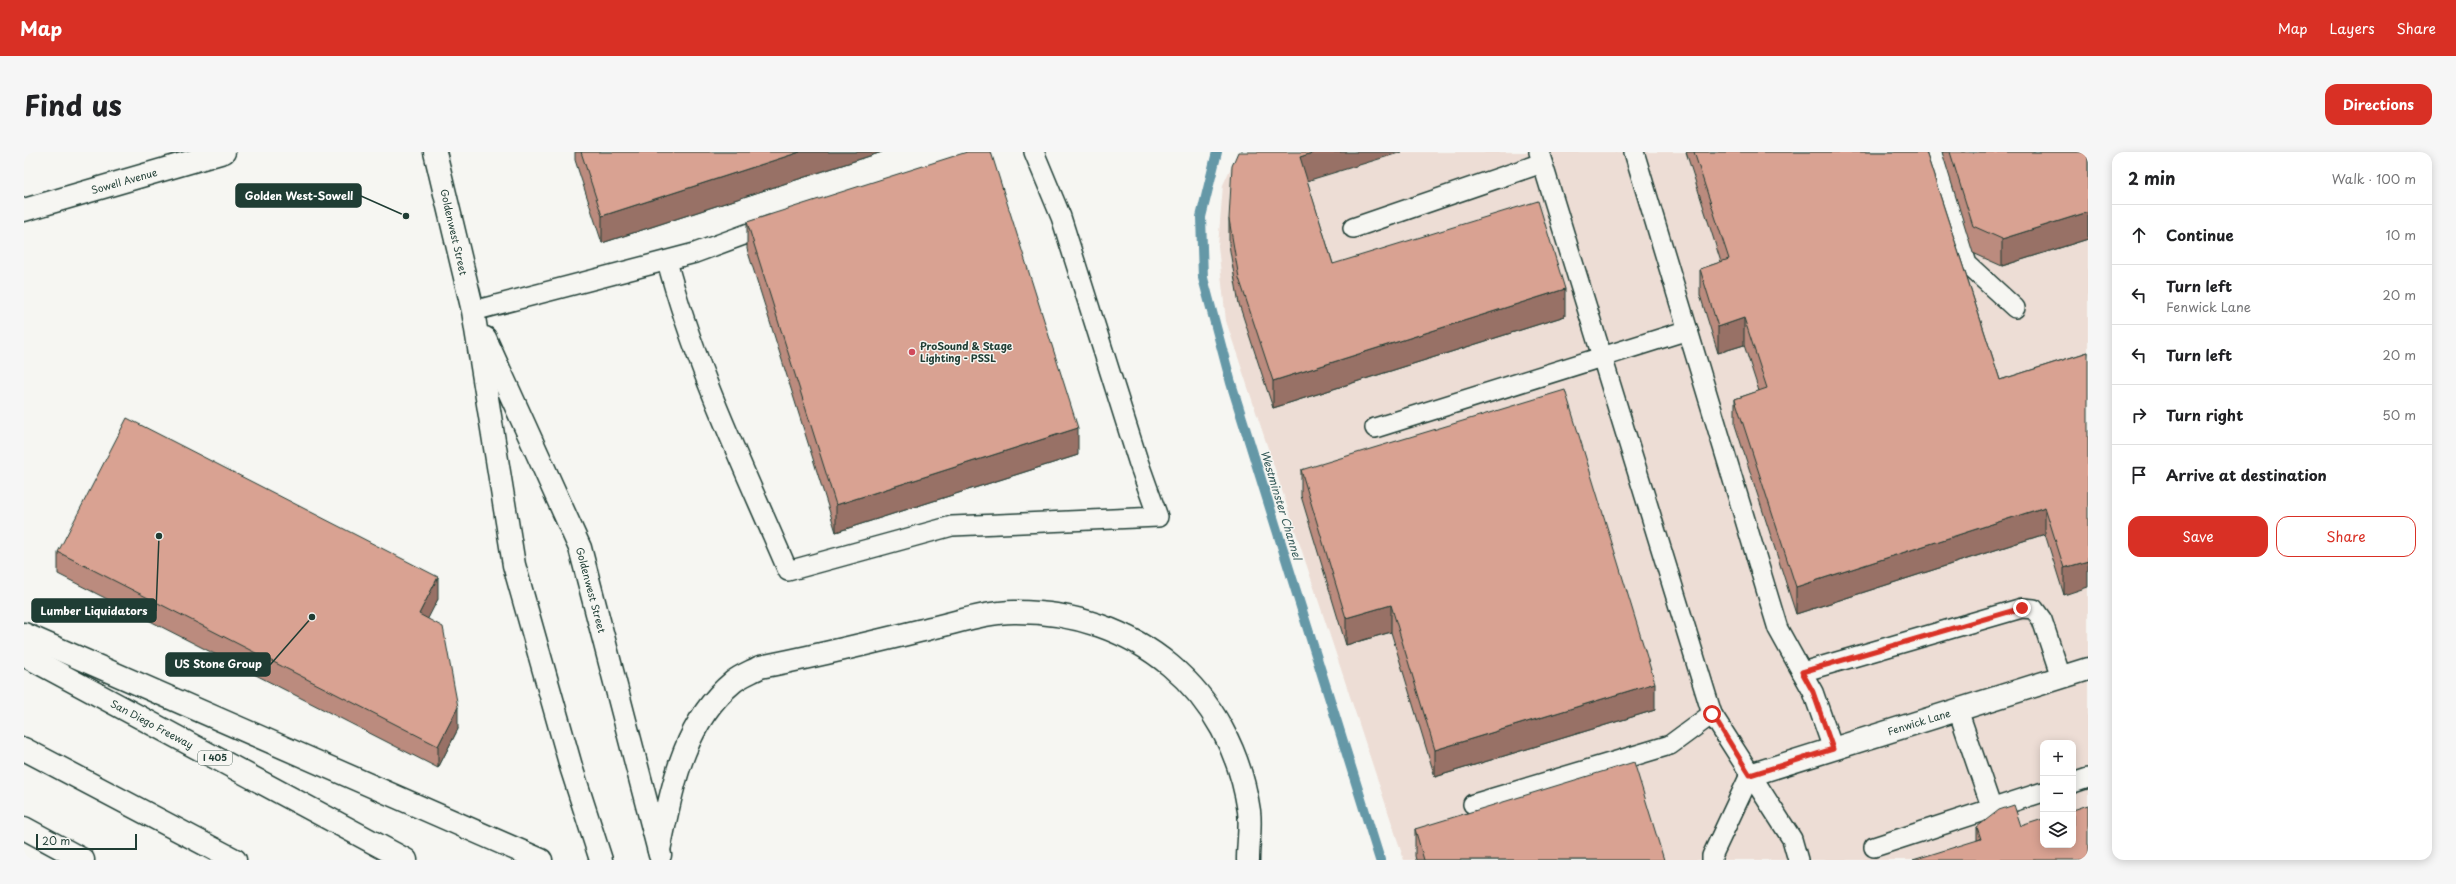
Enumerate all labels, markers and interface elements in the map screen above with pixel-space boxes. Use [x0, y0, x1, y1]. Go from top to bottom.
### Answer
text: Map [20, 14, 62, 42]
text: Map [2278, 18, 2308, 39]
text: Layers [2330, 18, 2375, 39]
text: Share [2397, 18, 2436, 39]
text: Find us [24, 83, 122, 126]
button: Directions [2325, 84, 2432, 125]
street label: Sowell Avenue [89, 164, 159, 197]
text: 2 min [2128, 165, 2175, 191]
text: Walk · 100 m [2332, 169, 2416, 188]
callout: Golden West-Sowell [236, 184, 361, 207]
text: Golden West-Sowell [245, 187, 353, 204]
street label: Goldenwest Street [437, 187, 472, 277]
text: Continue [2166, 223, 2234, 246]
icon: ahead [2128, 224, 2150, 246]
text: 10 m [2386, 225, 2416, 244]
text: Turn left [2166, 274, 2232, 297]
icon: left [2128, 284, 2150, 306]
text: 20 m [2382, 285, 2416, 304]
text: Fenwick Lane [2166, 297, 2251, 316]
place label: ProSound & Stage Lighting - PSSL [920, 338, 1013, 365]
text: Turn left [2166, 343, 2232, 366]
icon: left [2128, 344, 2150, 366]
text: 20 m [2382, 345, 2416, 364]
marker: ProSound & Stage Lighting - PSSL [907, 347, 917, 357]
text: Turn right [2166, 403, 2243, 426]
icon: right [2128, 404, 2150, 426]
text: 50 m [2382, 405, 2416, 424]
water label: Westminster Channel [1257, 448, 1307, 564]
text: Arrive at destination [2166, 463, 2327, 486]
icon: arrive [2128, 464, 2150, 486]
button: Save [2128, 516, 2268, 557]
button: Share [2276, 516, 2416, 557]
street label: Goldenwest Street [573, 545, 610, 634]
callout: Lumber Liquidators [32, 599, 156, 622]
route end [2013, 599, 2031, 617]
text: Lumber Liquidators [40, 602, 148, 619]
callout: US Stone Group [166, 653, 270, 676]
text: US Stone Group [174, 655, 262, 672]
street label: San Diego Freeway [108, 695, 196, 753]
route start [1703, 705, 1721, 723]
street label: Fenwick Lane [1885, 705, 1953, 738]
map controls [2040, 740, 2076, 848]
button: + [2040, 740, 2076, 776]
road number: I 405 [198, 751, 232, 765]
button: − [2040, 776, 2076, 812]
button: layers [2040, 812, 2076, 848]
scale bar [36, 832, 137, 851]
text: 20 m [42, 832, 70, 849]

